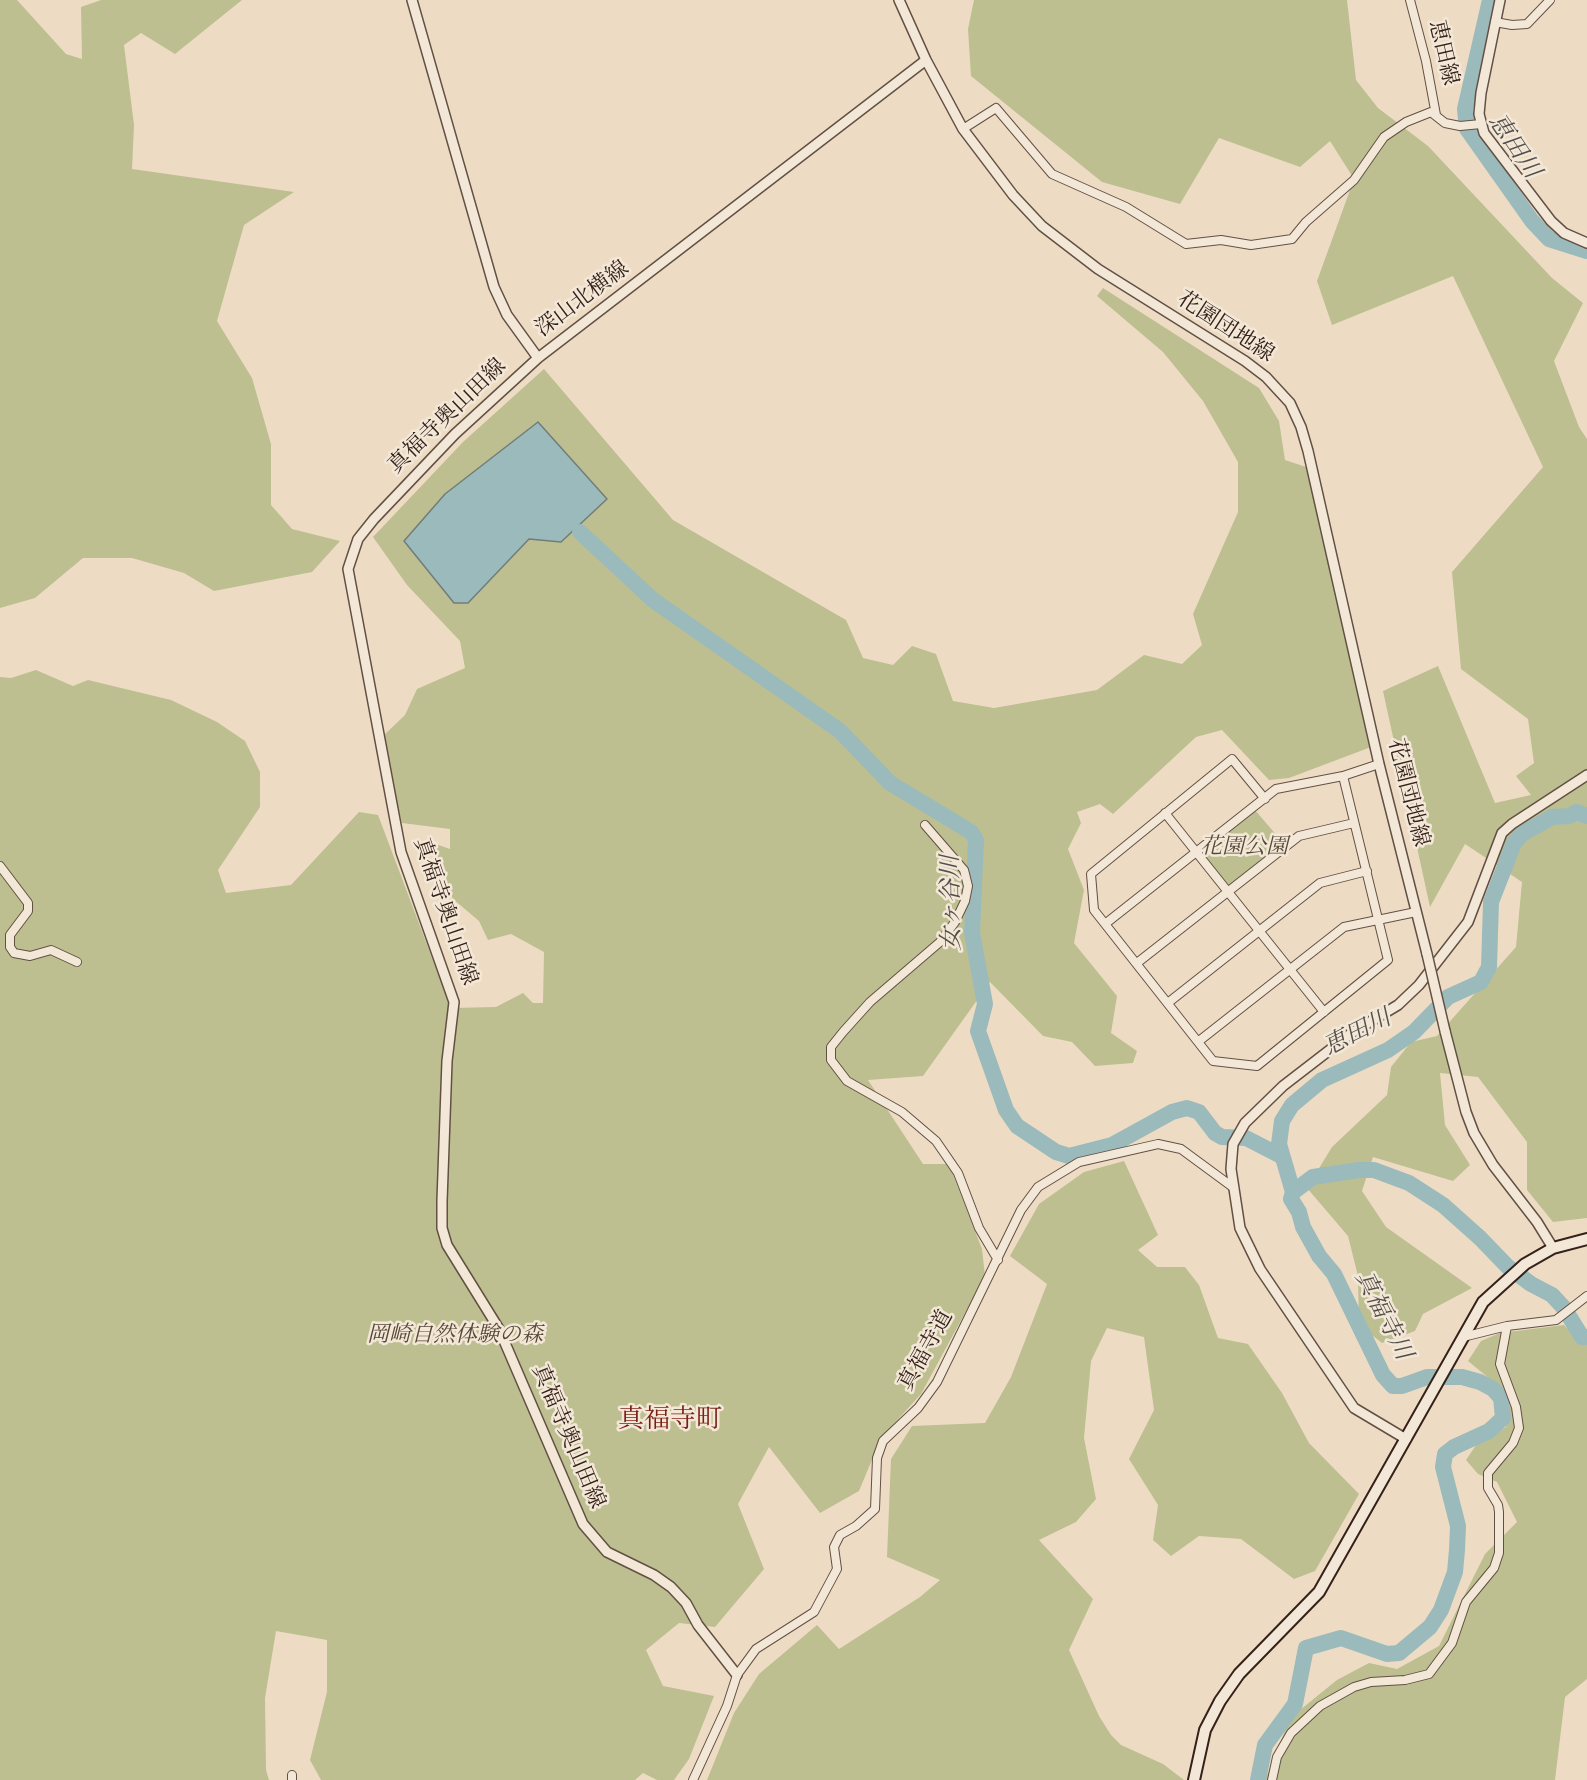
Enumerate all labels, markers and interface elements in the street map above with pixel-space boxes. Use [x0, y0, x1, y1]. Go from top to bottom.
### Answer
street label: 恵田線 [1422, 18, 1462, 88]
water label: 恵田川 [1481, 109, 1545, 185]
street label: 深山北横線 [531, 256, 635, 344]
street label: 花園団地線 [1172, 287, 1278, 369]
street label: 真福寺奥山田線 [383, 354, 513, 480]
street label: 花園団地線 [1381, 736, 1433, 850]
street label: 真福寺奥山田線 [406, 835, 482, 989]
park label: 花園公園 [1200, 835, 1288, 861]
water label: 女ヶ谷川 [938, 855, 968, 951]
water label: 恵田川 [1319, 1005, 1397, 1063]
water label: 真福寺川 [1347, 1267, 1417, 1365]
street label: 真福寺道 [894, 1306, 960, 1396]
park label: 岡崎自然体験の森 [367, 1323, 543, 1349]
street label: 真福寺奥山田線 [525, 1361, 609, 1513]
district label: 真福寺町 [618, 1405, 722, 1437]

